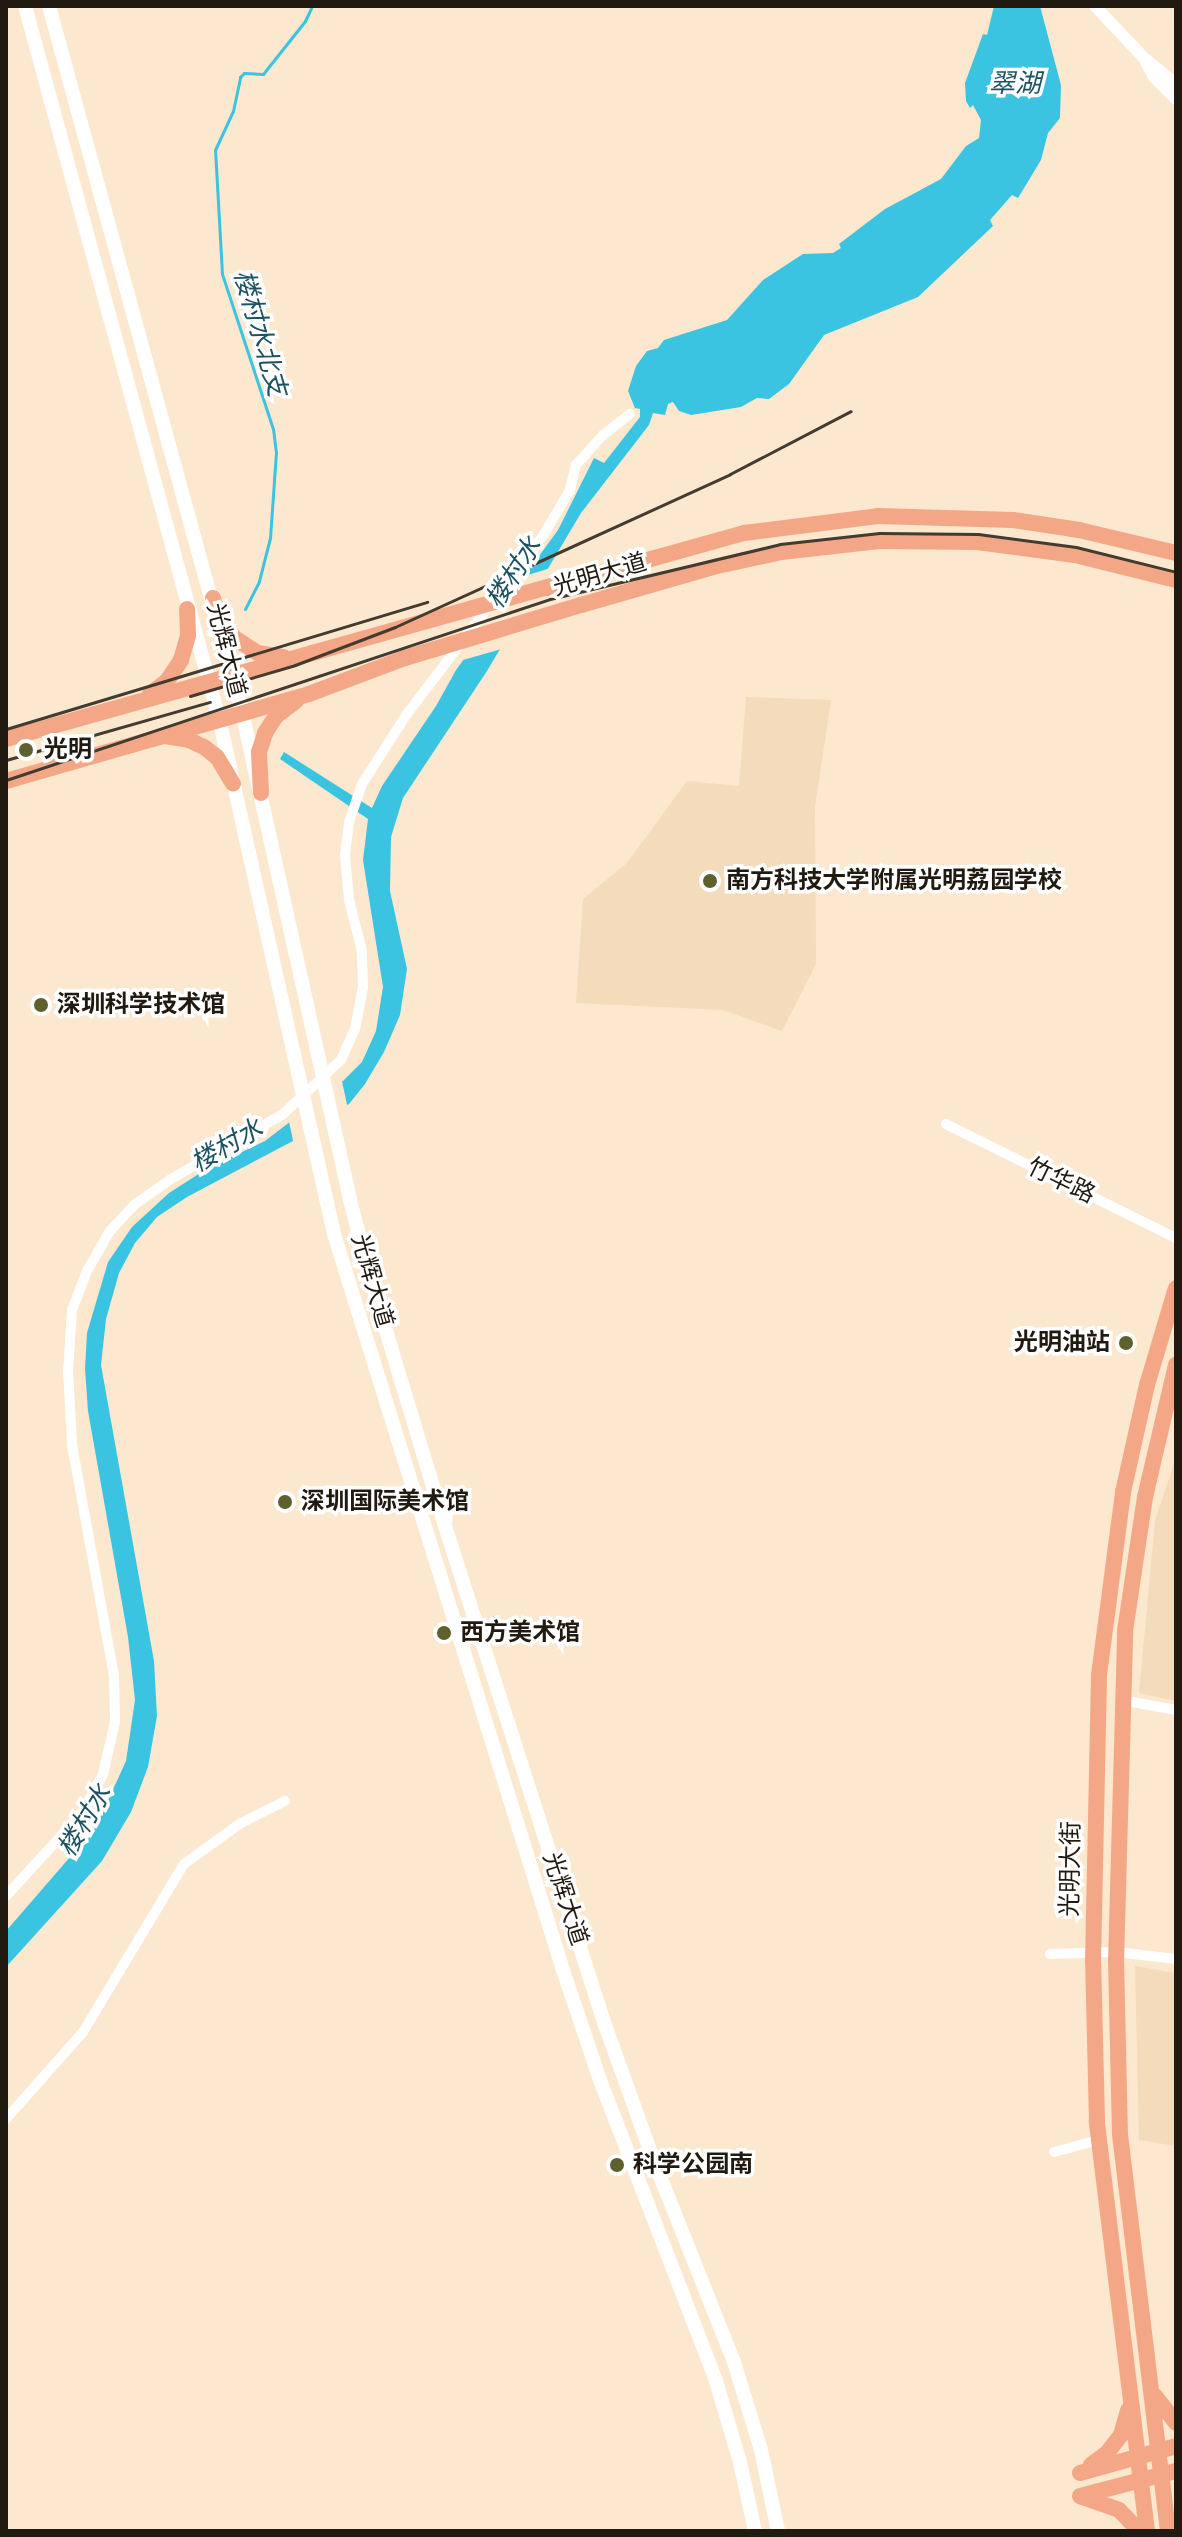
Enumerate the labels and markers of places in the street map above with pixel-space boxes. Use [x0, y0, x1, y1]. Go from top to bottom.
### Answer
place label: 光明 [44, 736, 92, 764]
marker: 光明 [15, 739, 37, 761]
place label: 南方科技大学附属光明荔园学校 [726, 867, 1062, 895]
marker: 南方科技大学附属光明荔园学校 [701, 872, 719, 890]
place label: 深圳科学技术馆 [57, 991, 225, 1019]
marker: 深圳科学技术馆 [32, 996, 50, 1014]
place label: 光明油站 [1014, 1329, 1110, 1357]
marker: 光明油站 [1117, 1334, 1135, 1352]
place label: 深圳国际美术馆 [301, 1488, 469, 1516]
marker: 深圳国际美术馆 [276, 1493, 294, 1511]
place label: 西方美术馆 [460, 1619, 580, 1647]
marker: 西方美术馆 [435, 1624, 453, 1642]
place label: 科学公园南 [633, 2151, 753, 2179]
marker: 科学公园南 [608, 2156, 626, 2174]

